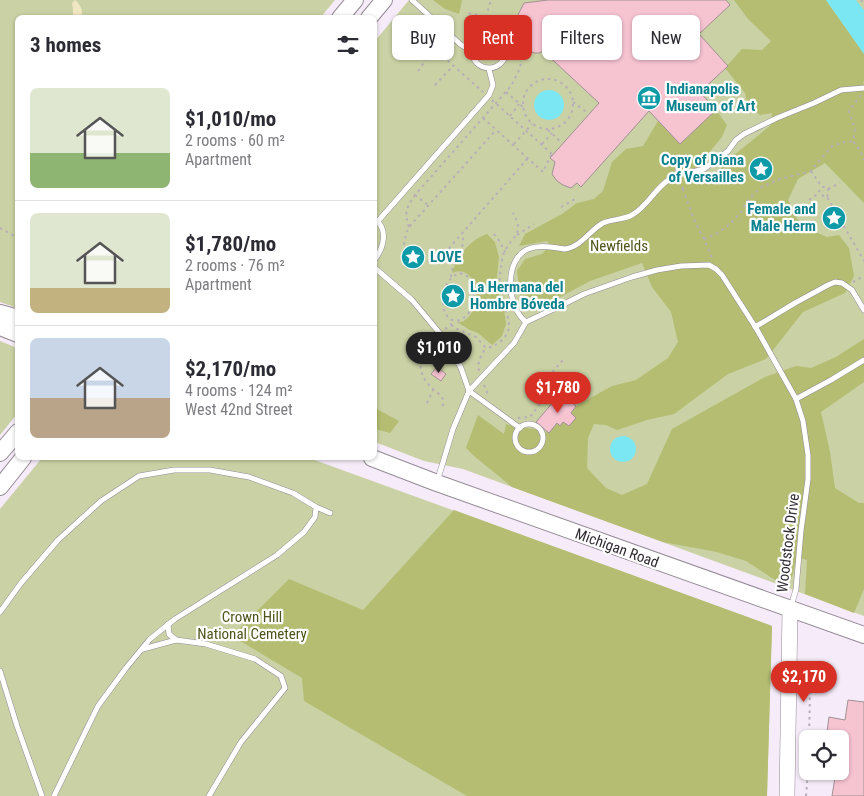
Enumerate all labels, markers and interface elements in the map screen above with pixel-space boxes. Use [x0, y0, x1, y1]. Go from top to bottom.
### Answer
chip: Buy [392, 15, 454, 60]
chip: Rent [464, 15, 532, 60]
chip: Filters [542, 15, 622, 60]
chip: New [632, 15, 700, 60]
icon: filters [334, 31, 362, 59]
text: 3 homes [30, 33, 101, 57]
place label: Indianapolis Museum of Art [666, 80, 756, 115]
museum icon: Indianapolis Museum of Art [636, 85, 662, 111]
text: $1,010/mo [185, 107, 276, 131]
icon: home [70, 108, 130, 168]
text: 2 rooms · 60 m² [185, 131, 285, 150]
text: Apartment [185, 150, 252, 169]
place label: Copy of Diana of Versailles [661, 151, 744, 186]
place icon: Copy of Diana of Versailles [748, 156, 774, 182]
place label: Female and Male Herm [747, 200, 816, 235]
place icon: Female and Male Herm [821, 205, 847, 231]
text: $1,780/mo [185, 232, 276, 256]
icon: home [70, 233, 130, 293]
park label: Newfields [590, 237, 648, 255]
place icon: LOVE [400, 244, 426, 270]
place label: LOVE [430, 248, 462, 266]
text: 2 rooms · 76 m² [185, 256, 285, 275]
text: Apartment [185, 275, 252, 294]
place label: La Hermana del Hombre Bóveda [470, 278, 565, 313]
place icon: La Hermana del Hombre Bóveda [440, 283, 466, 309]
pin: $1,010 [398, 332, 480, 374]
text: $1,010 [417, 338, 461, 357]
text: $2,170/mo [185, 357, 276, 381]
icon: home [70, 358, 130, 418]
pin: $1,780 [517, 372, 599, 414]
text: $1,780 [536, 378, 580, 397]
text: 4 rooms · 124 m² [185, 381, 293, 400]
text: West 42nd Street [185, 400, 293, 419]
street label: Woodstock Drive [773, 493, 803, 593]
street label: Michigan Road [573, 525, 661, 571]
park label: Crown Hill National Cemetery [197, 608, 307, 643]
pin: $2,170 [763, 660, 845, 703]
text: $2,170 [782, 667, 826, 686]
map controls [799, 730, 849, 780]
button: locate [799, 730, 849, 780]

